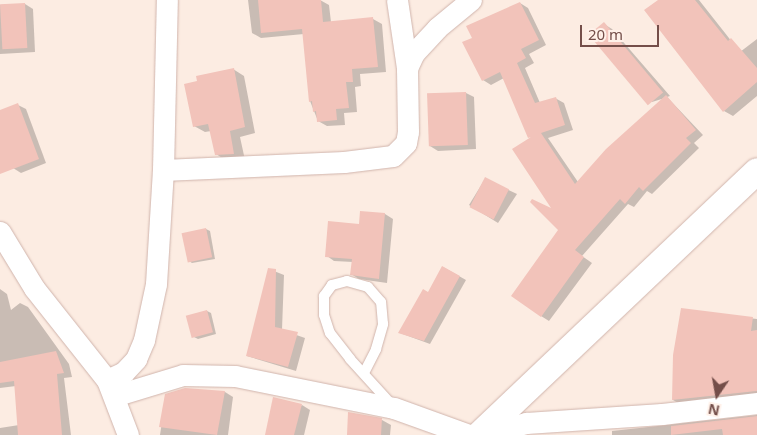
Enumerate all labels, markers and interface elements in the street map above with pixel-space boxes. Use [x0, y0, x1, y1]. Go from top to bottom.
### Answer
scale bar [582, 15, 661, 47]
text: 20 m [588, 24, 623, 44]
north arrow [692, 370, 742, 420]
text: N [706, 400, 721, 421]

